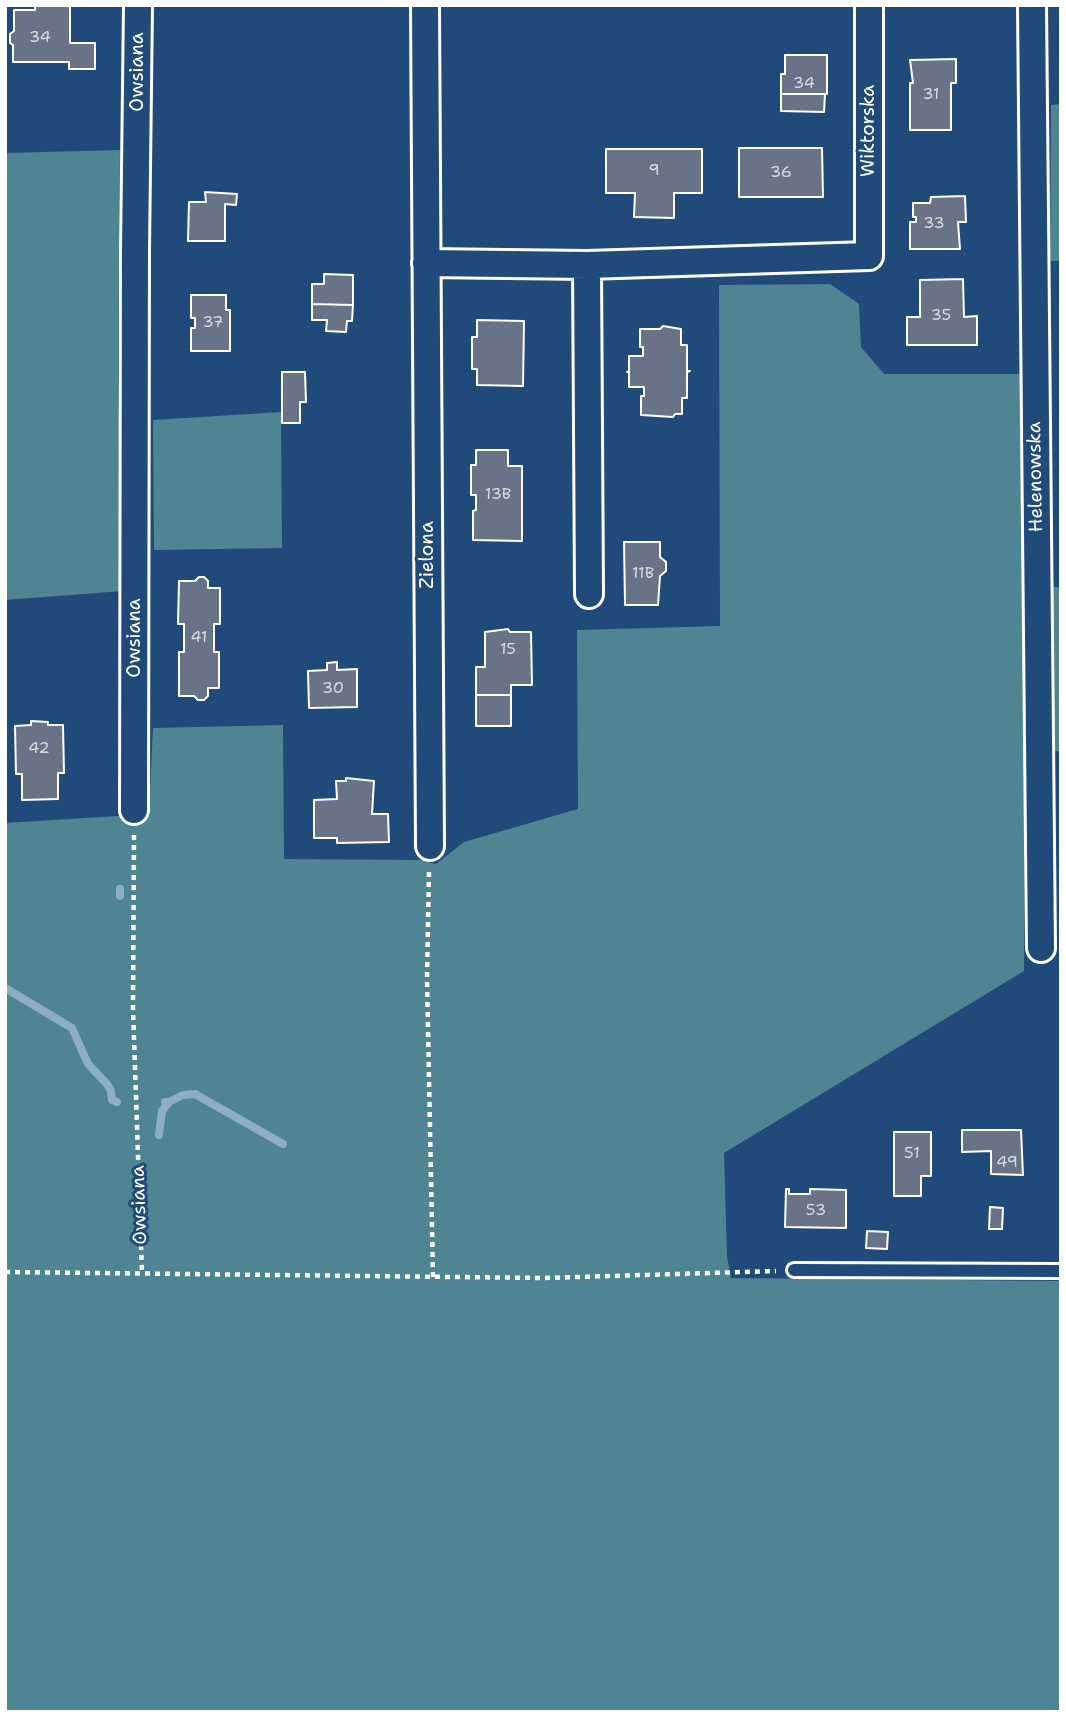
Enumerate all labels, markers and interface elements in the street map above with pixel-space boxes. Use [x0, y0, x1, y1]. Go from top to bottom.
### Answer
house number: 34 [29, 28, 51, 48]
street label: Owsiana [127, 32, 149, 112]
house number: 34 [793, 74, 815, 94]
street label: Wiktorska [858, 85, 880, 177]
house number: 31 [922, 85, 940, 105]
house number: 9 [648, 161, 660, 181]
house number: 36 [770, 163, 792, 183]
house number: 33 [923, 214, 945, 234]
house number: 35 [931, 306, 951, 326]
house number: 37 [202, 313, 224, 333]
street label: Helenowska [1024, 421, 1048, 533]
house number: 13B [485, 485, 511, 505]
street label: Zielona [417, 521, 439, 589]
house number: 11B [632, 564, 654, 584]
street label: Owsiana [124, 598, 146, 678]
house number: 41 [190, 628, 208, 648]
house number: 15 [500, 640, 516, 660]
house number: 30 [322, 679, 344, 699]
house number: 42 [28, 739, 50, 759]
house number: 51 [904, 1144, 920, 1164]
house number: 49 [996, 1153, 1018, 1173]
street label: Owsiana [127, 1165, 153, 1245]
house number: 53 [806, 1201, 826, 1221]

